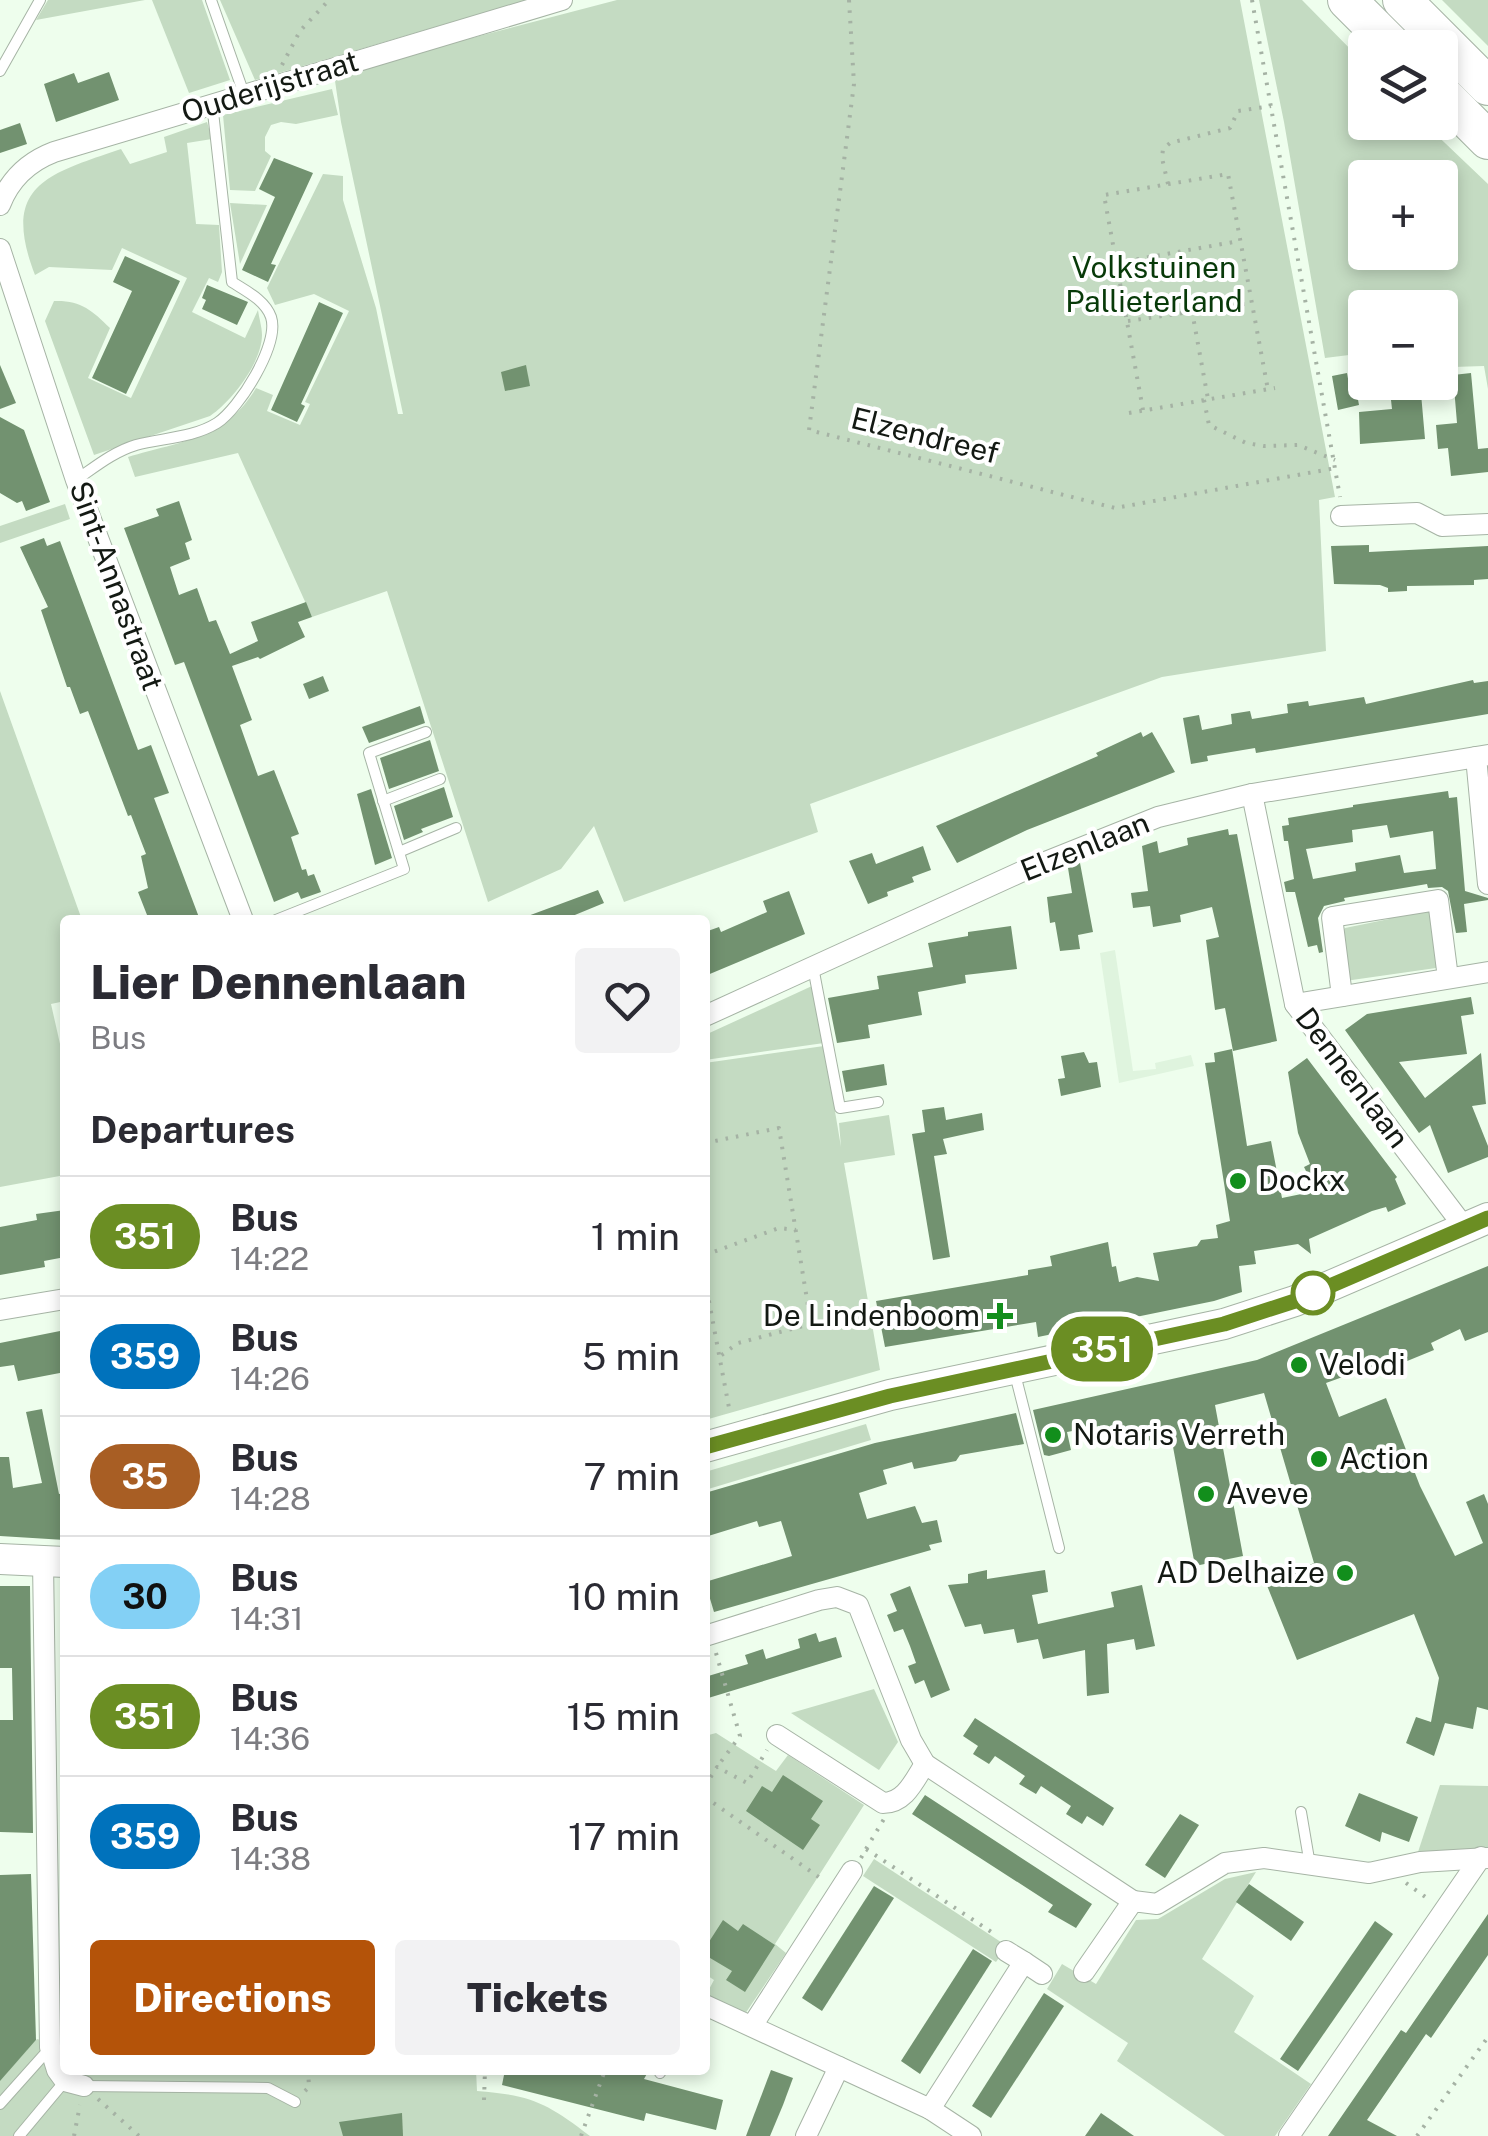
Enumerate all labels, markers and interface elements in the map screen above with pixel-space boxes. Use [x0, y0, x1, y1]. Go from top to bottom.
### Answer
map controls [1348, 30, 1458, 400]
button: layers [1348, 30, 1458, 140]
street label: Ouderijstraat [177, 42, 363, 130]
button: + [1348, 160, 1458, 270]
park label: Volkstuinen Pallieterland [1065, 249, 1243, 319]
button: − [1348, 290, 1458, 400]
street label: Elzendreef [848, 399, 1003, 471]
street label: Sint-Annastraat [62, 476, 171, 695]
street label: Elzenlaan [1015, 804, 1154, 888]
button: heart [575, 948, 680, 1053]
text: Lier Dennenlaan [90, 953, 467, 1010]
street label: Dennenlaan [1288, 1000, 1417, 1155]
text: Bus [90, 1019, 146, 1056]
text: Departures [90, 1107, 295, 1152]
place label: Dockx [1258, 1162, 1346, 1198]
marker: Dockx [1227, 1170, 1249, 1192]
text: Bus [230, 1195, 299, 1240]
text: 1 min [591, 1214, 680, 1259]
text: 351 [114, 1216, 176, 1257]
text: 14:22 [230, 1240, 309, 1277]
unlabelled marker [1292, 1272, 1334, 1314]
place label: De Lindenboom [763, 1297, 980, 1333]
marker: De Lindenboom [989, 1305, 1011, 1327]
text: Bus [230, 1315, 299, 1360]
line badge: 351 [1044, 1316, 1160, 1382]
text: 351 [1071, 1329, 1133, 1370]
text: 5 min [582, 1334, 680, 1379]
text: 359 [110, 1336, 180, 1377]
place label: Velodi [1319, 1346, 1406, 1382]
marker: Velodi [1288, 1354, 1310, 1376]
text: 14:26 [230, 1360, 310, 1397]
place label: Notaris Verreth [1073, 1416, 1285, 1452]
marker: Notaris Verreth [1042, 1424, 1064, 1446]
text: Bus [230, 1435, 299, 1480]
place label: Action [1339, 1440, 1429, 1476]
marker: Action [1308, 1448, 1330, 1470]
text: 7 min [583, 1454, 680, 1499]
text: 35 [122, 1456, 168, 1497]
place label: Aveve [1226, 1475, 1309, 1511]
text: 14:28 [230, 1480, 311, 1517]
marker: Aveve [1195, 1483, 1217, 1505]
place label: AD Delhaize [1156, 1554, 1325, 1590]
text: Bus [230, 1555, 299, 1600]
marker: AD Delhaize [1334, 1562, 1356, 1584]
text: 10 min [568, 1574, 680, 1619]
text: 30 [122, 1576, 168, 1617]
text: 14:31 [230, 1600, 304, 1637]
text: Bus [230, 1675, 299, 1720]
text: 15 min [567, 1694, 680, 1739]
text: 351 [114, 1696, 176, 1737]
text: 14:36 [230, 1720, 310, 1757]
text: Bus [230, 1795, 299, 1840]
text: 17 min [568, 1814, 680, 1859]
text: 359 [110, 1816, 180, 1857]
text: 14:38 [230, 1840, 311, 1877]
button: Directions [90, 1940, 375, 2055]
button: Tickets [395, 1940, 680, 2055]

